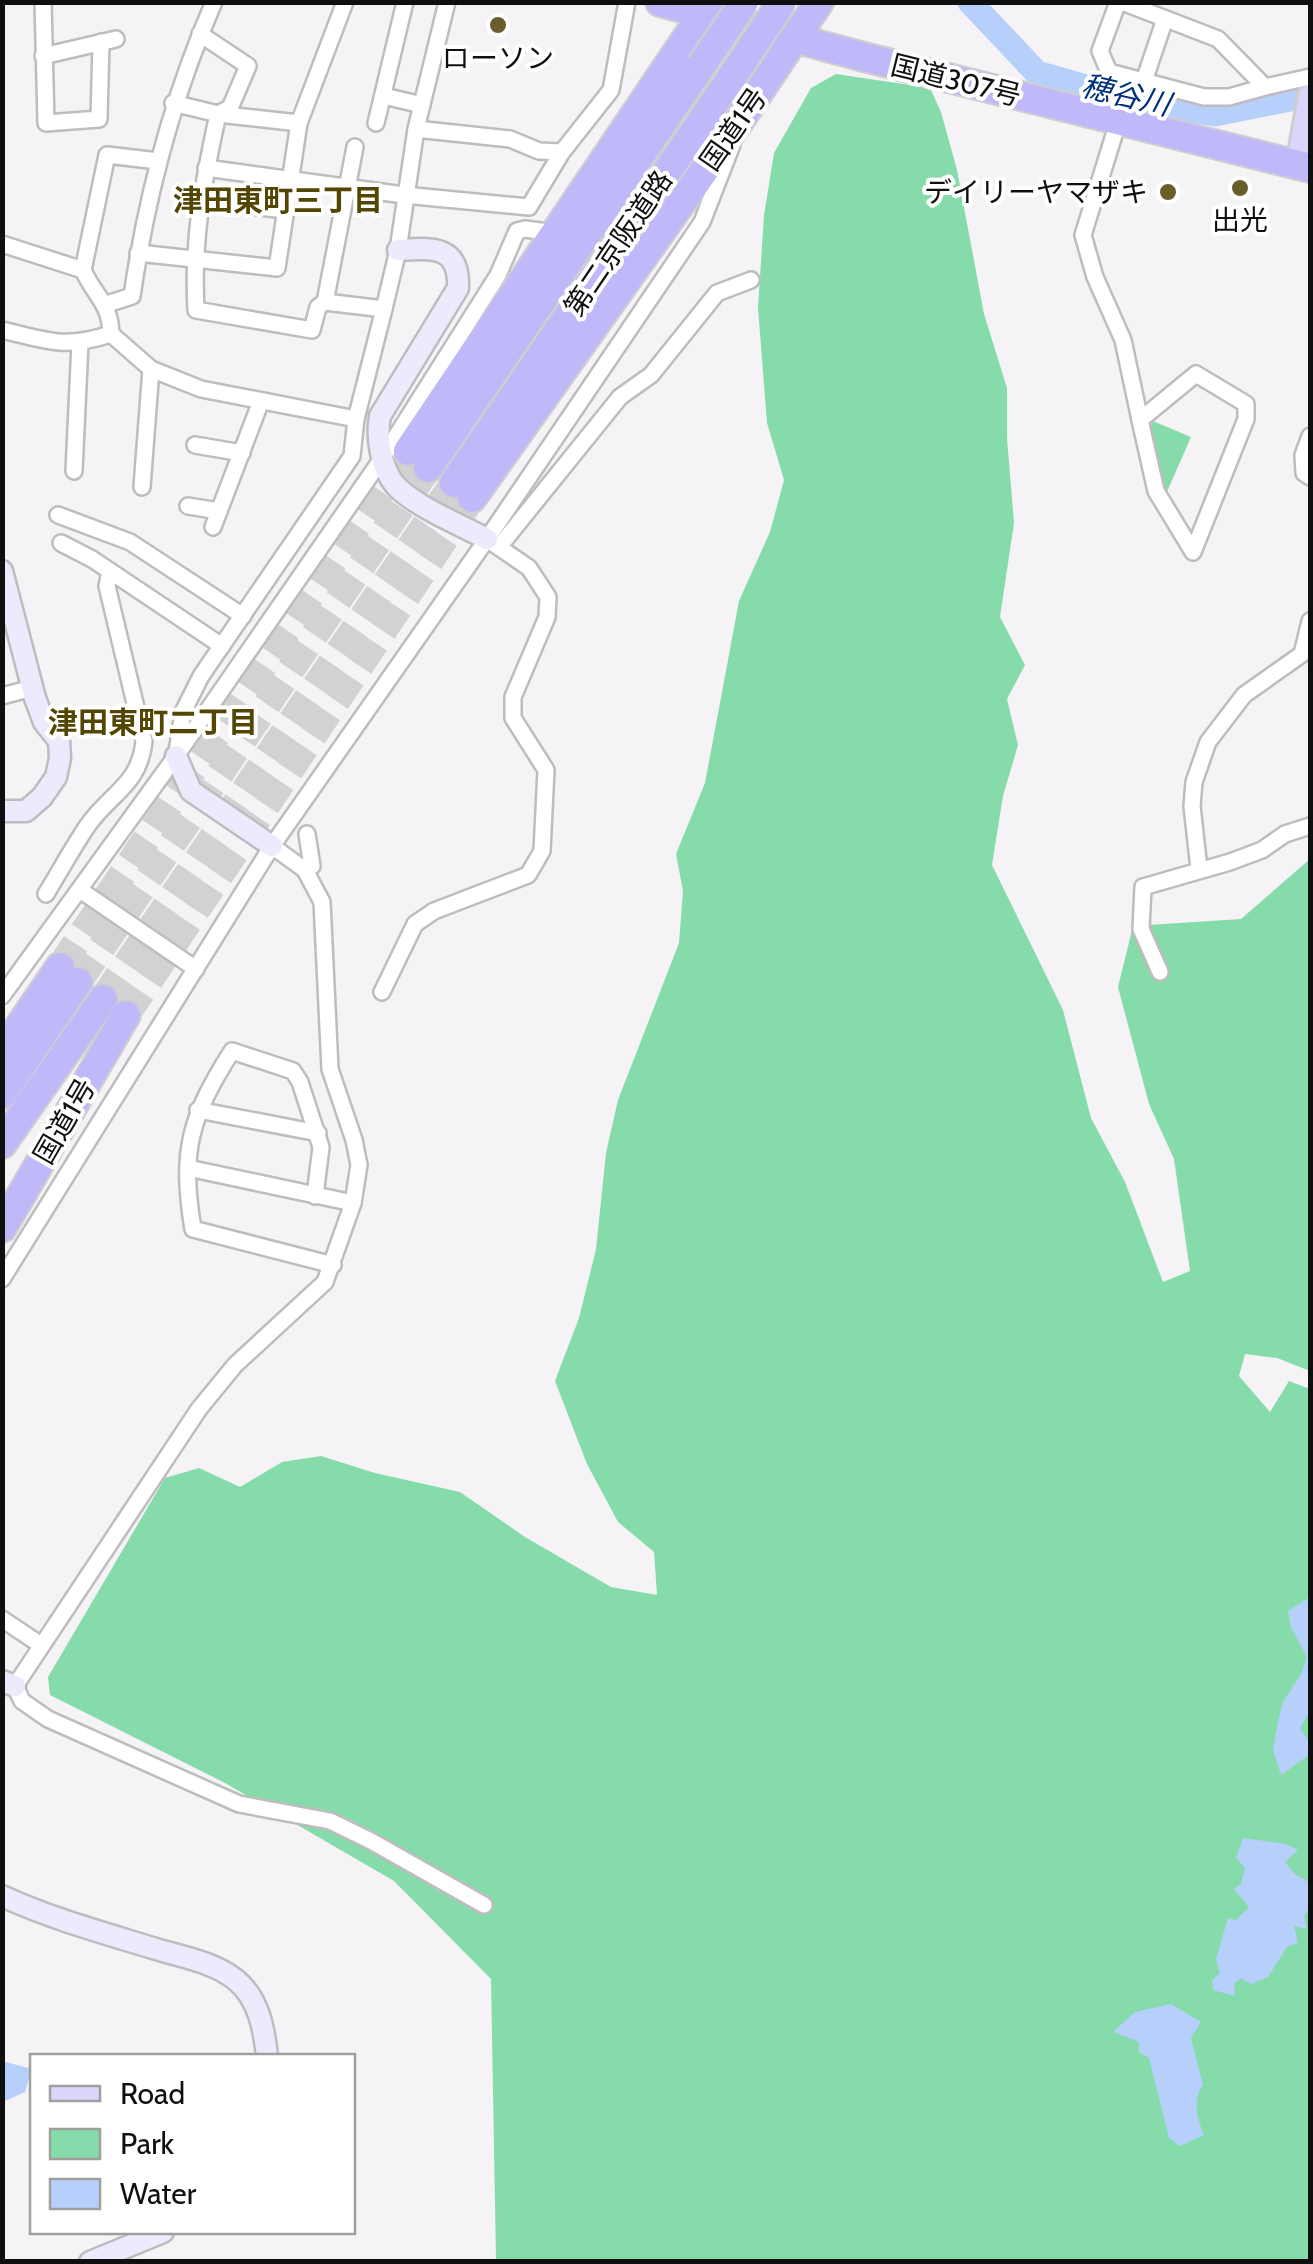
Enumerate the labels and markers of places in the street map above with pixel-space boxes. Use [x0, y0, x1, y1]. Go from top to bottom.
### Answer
marker: ローソン [487, 14, 509, 36]
place label: ローソン [442, 41, 554, 75]
place label: デイリーヤマザキ [924, 175, 1148, 209]
marker: 出光 [1229, 177, 1251, 199]
marker: デイリーヤマザキ [1157, 181, 1179, 203]
place label: 出光 [1212, 203, 1268, 237]

